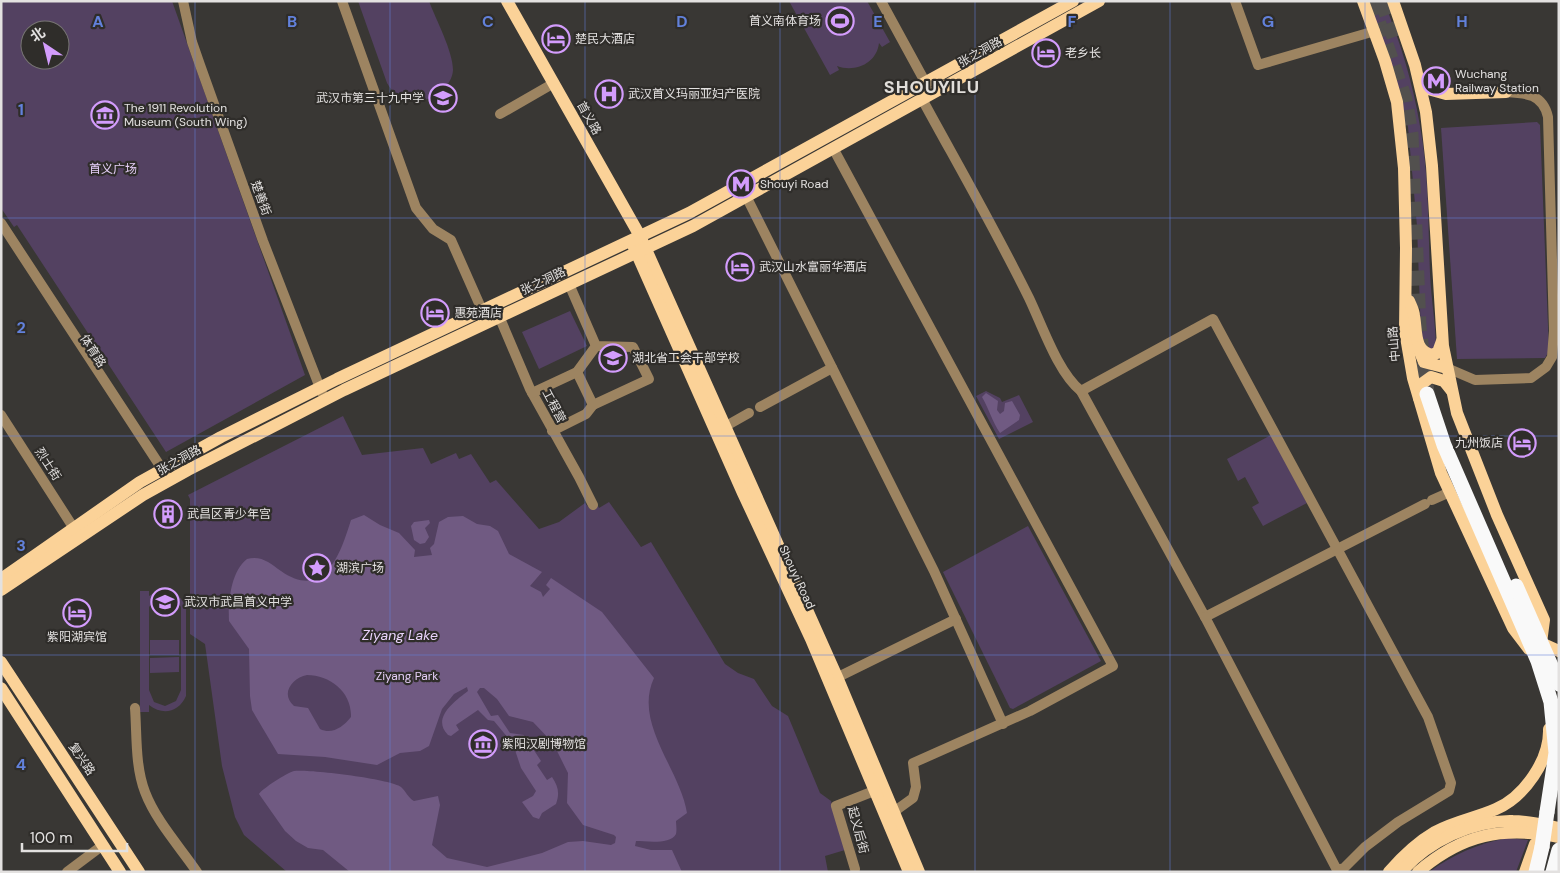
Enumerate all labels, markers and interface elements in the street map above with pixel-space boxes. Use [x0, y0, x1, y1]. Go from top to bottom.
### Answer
sports icon: 首义南体育场 [825, 6, 855, 36]
text: A [92, 11, 104, 32]
text: B [287, 11, 297, 32]
text: C [482, 11, 494, 32]
text: D [676, 11, 688, 32]
text: E [873, 11, 883, 32]
text: F [1068, 11, 1077, 32]
text: G [1262, 11, 1274, 32]
text: H [1456, 11, 1468, 32]
place label: 首义南体育场 [749, 13, 821, 29]
north arrow [20, 20, 70, 70]
text: 北 [27, 23, 48, 46]
hotel icon: 楚民大酒店 [541, 24, 571, 54]
place label: 楚民大酒店 [575, 31, 635, 47]
street label: 张之洞路 [955, 33, 1005, 71]
hotel icon: 老乡长 [1031, 38, 1061, 68]
place label: 老乡长 [1065, 45, 1101, 61]
metro station icon: Wuchang Railway Station [1421, 66, 1451, 96]
place label: Wuchang Railway Station [1455, 66, 1539, 96]
district label: SHOUYILU [884, 75, 980, 99]
hospital icon: 武汉首义玛丽亚妇产医院 [594, 79, 624, 109]
school or university icon: 武汉市第三十九中学 [428, 83, 458, 113]
place label: 武汉首义玛丽亚妇产医院 [628, 86, 760, 102]
place label: 武汉市第三十九中学 [316, 90, 424, 106]
street label: 首义路 [573, 98, 605, 138]
text: 1 [18, 99, 24, 120]
museum icon: The 1911 Revolution Museum (South Wing) [90, 100, 120, 130]
place label: The 1911 Revolution Museum (South Wing) [124, 100, 247, 130]
park label: 首义广场 [89, 161, 137, 177]
metro station icon: Shouyi Road [726, 169, 756, 199]
place label: Shouyi Road [760, 176, 829, 192]
street label: 楚善街 [247, 178, 275, 218]
hotel icon: 武汉山水富丽华酒店 [725, 252, 755, 282]
place label: 武汉山水富丽华酒店 [759, 259, 867, 275]
street label: 张之洞路 [518, 264, 568, 298]
hotel icon: 惠苑酒店 [420, 298, 450, 328]
place label: 惠苑酒店 [454, 305, 502, 321]
text: 2 [16, 317, 26, 338]
street label: 中山路 [1384, 325, 1404, 363]
street label: 体育路 [76, 332, 110, 370]
school or university icon: 湖北省工会干部学校 [598, 343, 628, 373]
place label: 湖北省工会干部学校 [632, 350, 740, 366]
street label: 工程营 [538, 386, 570, 426]
hotel icon: 九州饭店 [1507, 428, 1537, 458]
place label: 九州饭店 [1455, 435, 1503, 451]
street label: 张之洞路 [154, 441, 204, 479]
street label: 烈士街 [31, 445, 65, 483]
building icon: 武昌区青少年宫 [153, 499, 183, 529]
place label: 武昌区青少年宫 [187, 506, 271, 522]
text: 3 [16, 535, 26, 556]
street label: Shouyi Road [775, 543, 819, 611]
place icon: 湖滨广场 [302, 553, 332, 583]
place label: 湖滨广场 [336, 560, 384, 576]
school or university icon: 武汉市武昌首义中学 [150, 587, 180, 617]
place label: 武汉市武昌首义中学 [184, 594, 292, 610]
hotel icon: 紫阳湖宾馆 [62, 598, 92, 628]
water label: Ziyang Lake [362, 626, 438, 644]
place label: 紫阳湖宾馆 [47, 629, 107, 645]
park label: Ziyang Park [376, 668, 438, 684]
museum icon: 紫阳汉剧博物馆 [468, 729, 498, 759]
place label: 紫阳汉剧博物馆 [502, 736, 586, 752]
street label: 复兴路 [65, 740, 99, 778]
text: 4 [16, 754, 26, 775]
street label: 起义后街 [844, 805, 872, 855]
scale bar [22, 820, 128, 852]
text: 100 m [30, 828, 73, 848]

